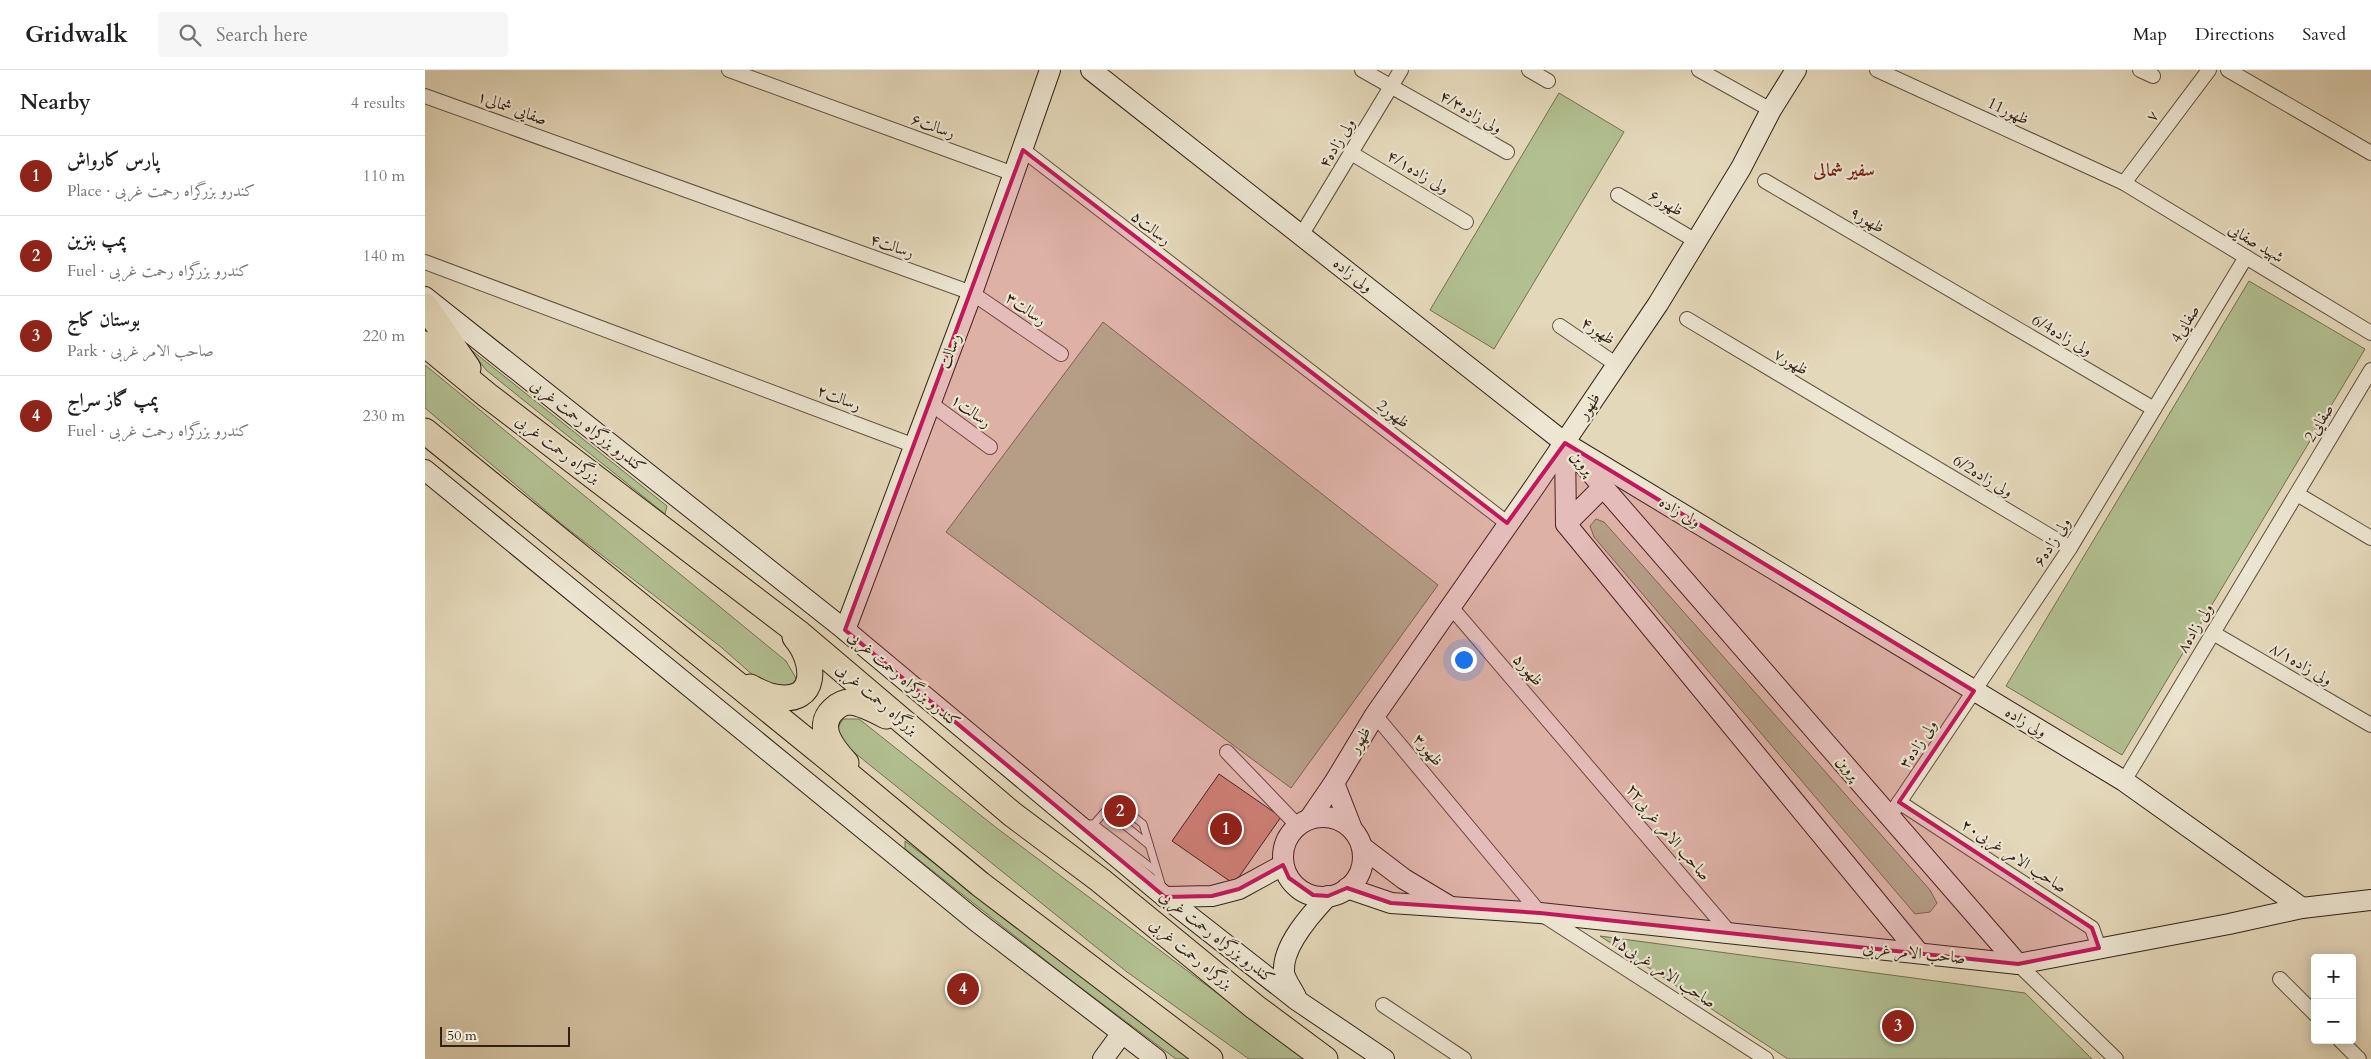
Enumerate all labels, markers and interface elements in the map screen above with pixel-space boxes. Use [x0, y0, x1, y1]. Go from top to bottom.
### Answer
search box [158, 12, 508, 57]
text: Gridwalk [25, 18, 128, 51]
icon: search [176, 21, 204, 49]
text: Search here [216, 22, 308, 48]
text: Map [2133, 22, 2167, 47]
text: Directions [2195, 22, 2274, 47]
text: Saved [2302, 22, 2346, 47]
street label: صفایی شمالی۱ [474, 85, 550, 131]
street label: ولی زاده۴/۳ [1436, 85, 1506, 139]
text: Nearby [20, 88, 91, 117]
text: 4 results [351, 92, 405, 114]
street label: 11ظهور [1984, 92, 2032, 130]
street label: ۷ [2140, 106, 2164, 126]
street label: رسالت۶ [908, 108, 958, 144]
street label: ولی زاده۴ [1314, 114, 1360, 172]
street label: ولی زاده۴/۱ [1383, 145, 1453, 199]
text: پارس کارواش [67, 147, 159, 173]
district label: سفیر شمالی [1812, 158, 1875, 183]
text: 1 [32, 165, 40, 187]
text: 110 m [363, 165, 405, 187]
text: Place · کندرو بزرگراه رحمت غربی [67, 180, 255, 202]
street label: ظهور۶ [1645, 184, 1687, 222]
street label: ظهور۹ [1846, 201, 1888, 239]
street label: رسالت۵ [1126, 205, 1176, 251]
street label: شهید صفایی [2224, 218, 2288, 268]
text: پمپ بنزین [67, 227, 126, 253]
street label: رسالت۴ [867, 228, 917, 264]
text: 2 [32, 245, 40, 267]
text: 140 m [363, 245, 405, 267]
street label: ولی زاده [1328, 252, 1378, 298]
text: Fuel · کندرو بزرگراه رحمت غربی [67, 260, 249, 282]
street label: رسالت۳ [1001, 287, 1051, 331]
street label: 4صفایی [2165, 301, 2205, 347]
text: بوستان کاج [67, 307, 140, 333]
street label: 6/4ولی زاده [2028, 309, 2096, 361]
street label: ظهور۴ [1577, 312, 1619, 350]
text: 3 [32, 325, 40, 347]
text: 220 m [363, 325, 405, 347]
street label: رسالت [933, 330, 967, 372]
text: Park · صاحب الامر غربی [67, 340, 214, 362]
street label: ظهور۷ [1770, 343, 1812, 381]
street label: کندرو بزرگراه رحمت غربی [527, 375, 649, 477]
street label: رسالت۲ [814, 380, 864, 416]
text: پمپ گاز سراج [67, 387, 158, 413]
street label: رسالت۱ [946, 389, 996, 433]
street label: ظهور [1571, 389, 1606, 425]
street label: 2ظهور [1372, 395, 1414, 433]
street label: 2صفایی [2299, 400, 2339, 446]
text: 4 [32, 405, 40, 427]
text: 230 m [363, 405, 405, 427]
street label: بزرگراه رحمت غربی [512, 411, 604, 487]
text: Fuel · کندرو بزرگراه رحمت غربی [67, 420, 249, 442]
street label: پروین [1565, 446, 1600, 482]
street label: 6/2ولی زاده [1949, 449, 2017, 503]
street label: ولی زاده [1655, 491, 1705, 533]
street label: ولی زاده۶ [2028, 513, 2076, 571]
street label: ولی زاده۸ [2172, 599, 2218, 657]
street label: کندرو بزرگراه رحمت غربی [844, 627, 964, 731]
street label: ولی زاده۸/۱ [2266, 637, 2336, 691]
your location [1451, 647, 1477, 673]
street label: ظهور۵ [1508, 649, 1548, 691]
street label: بزرگراه رحمت غربی [832, 659, 922, 739]
street label: ولی زاده [2001, 701, 2051, 743]
street label: ولی زاده۳ [1894, 715, 1942, 773]
street label: ظهور [1343, 723, 1376, 759]
street label: ظهور۳ [1408, 729, 1448, 771]
street label: پروین [1831, 751, 1866, 787]
street label: صاحب الامر غربی٢٢ [1620, 781, 1716, 885]
pin: 2 [1104, 792, 1136, 830]
pin: 1 [1210, 810, 1242, 848]
street label: صاحب الامر غربی۲۰ [1957, 814, 2071, 898]
street label: کندرو بزرگراه رحمت غربی [1156, 886, 1278, 988]
street label: بزرگراه رحمت غربی [1146, 915, 1236, 993]
street label: صاحب الامر غربی۲۵ [1606, 929, 1720, 1013]
street label: صاحب الامر غربی [1862, 937, 1966, 969]
map controls [2311, 954, 2356, 1044]
button: + [2311, 954, 2356, 999]
pin: 4 [947, 970, 979, 1008]
button: − [2311, 999, 2356, 1044]
pin: 3 [1882, 1007, 1914, 1045]
scale bar [440, 1024, 570, 1047]
text: 50 m [447, 1026, 477, 1045]

